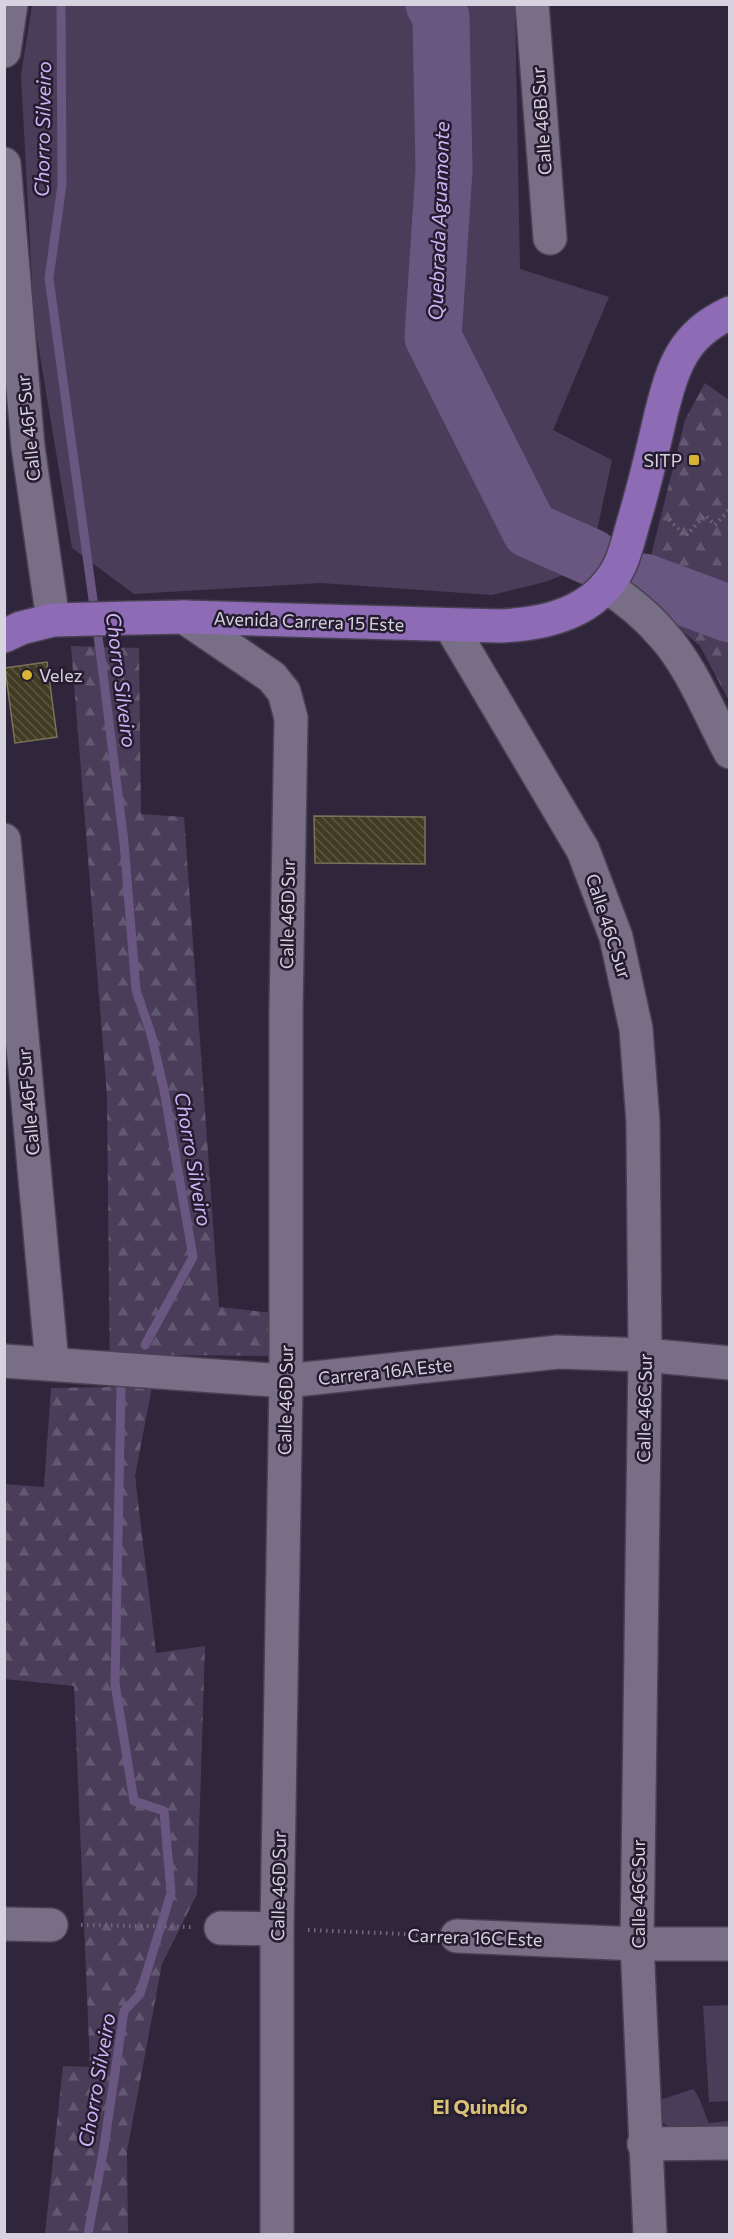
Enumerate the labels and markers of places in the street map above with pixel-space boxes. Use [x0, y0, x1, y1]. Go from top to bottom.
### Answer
place label: SITP [644, 449, 682, 471]
marker: SITP [687, 453, 701, 467]
place label: Velez [39, 664, 83, 686]
marker: Velez [20, 668, 34, 682]

